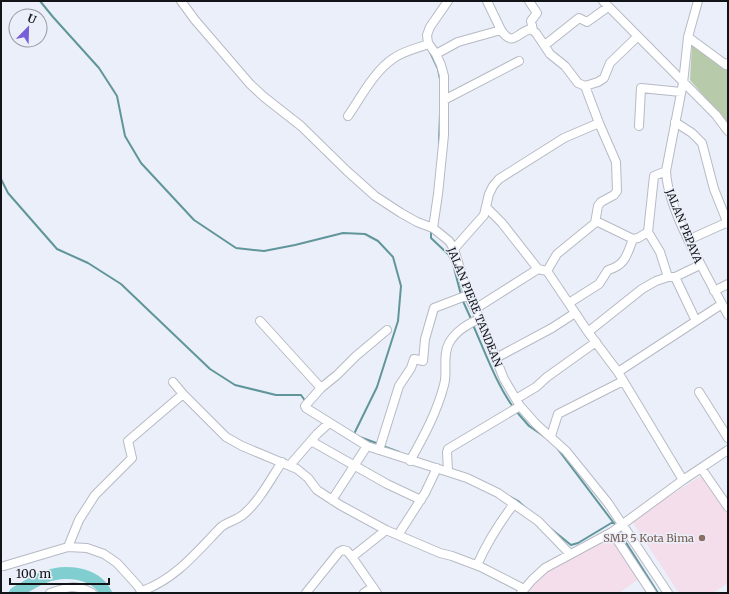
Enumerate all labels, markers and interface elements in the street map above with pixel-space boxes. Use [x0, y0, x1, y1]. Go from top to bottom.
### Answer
north arrow [8, 8, 48, 48]
text: U [25, 11, 39, 27]
street label: JALAN PEPAYA [662, 186, 705, 265]
street label: JALAN PIERE TANDEAN [444, 244, 506, 369]
place label: SMP 5 Kota Bima [603, 531, 694, 545]
marker: SMP 5 Kota Bima [697, 533, 707, 543]
scale bar [10, 560, 109, 586]
text: 100 m [16, 566, 51, 581]

